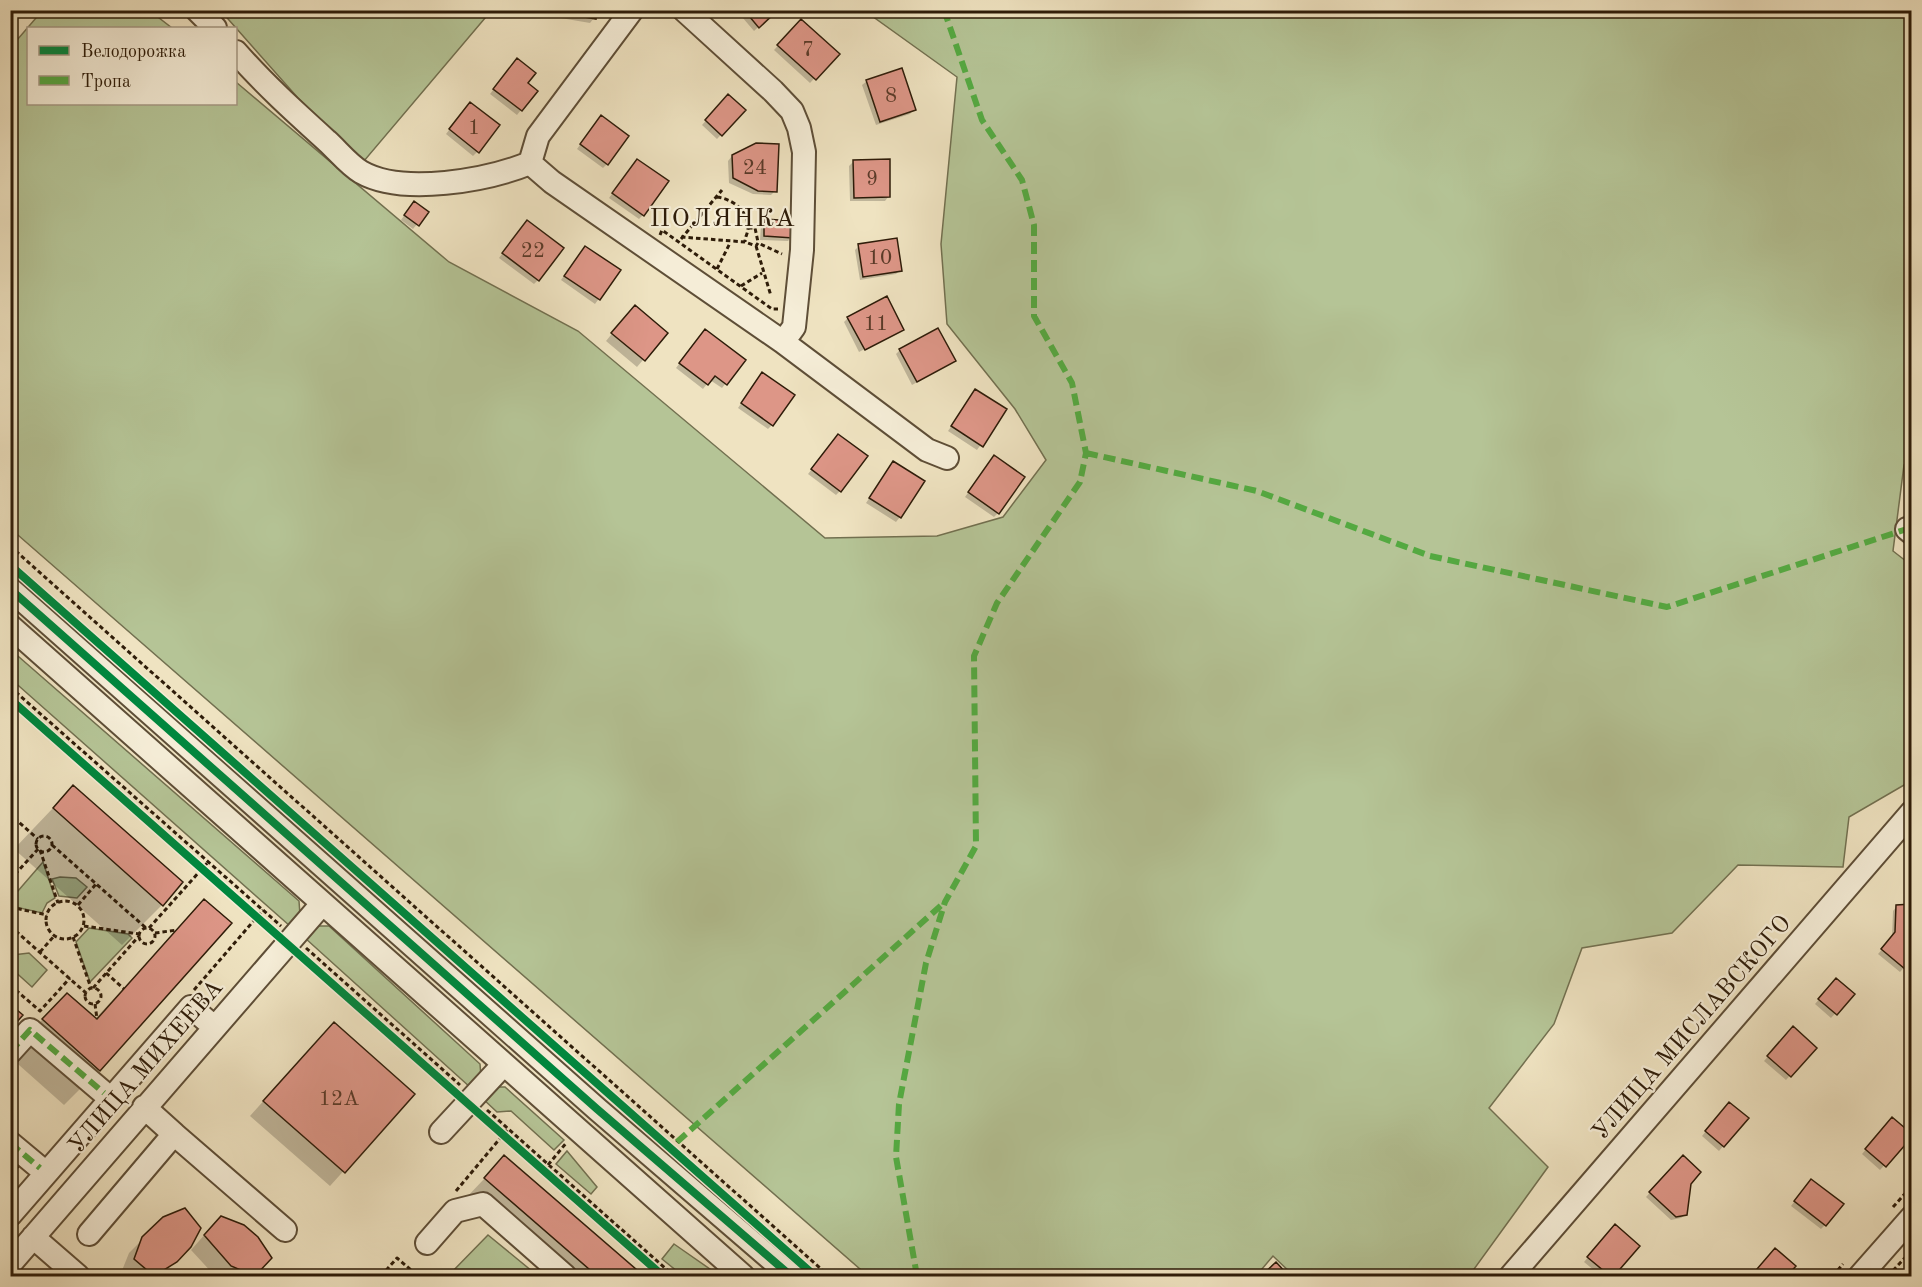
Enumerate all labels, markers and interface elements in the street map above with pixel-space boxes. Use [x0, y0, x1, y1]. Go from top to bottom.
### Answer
legend [27, 27, 237, 105]
house number: 7 [802, 40, 814, 61]
text: Велодорожка [81, 43, 186, 61]
text: Тропа [81, 73, 131, 91]
house number: 8 [885, 86, 897, 107]
house number: 1 [468, 118, 480, 139]
house number: 24 [743, 158, 767, 179]
house number: 9 [866, 169, 878, 190]
district label: ПОЛЯНКА [650, 206, 796, 232]
house number: 22 [521, 241, 545, 262]
house number: 10 [868, 248, 892, 269]
house number: 11 [864, 314, 888, 335]
street label: УЛИЦА МИСЛАВСКОГО [1589, 911, 1796, 1145]
street label: УЛИЦА МИХЕЕВА [65, 976, 228, 1159]
house number: 12А [319, 1089, 359, 1110]

